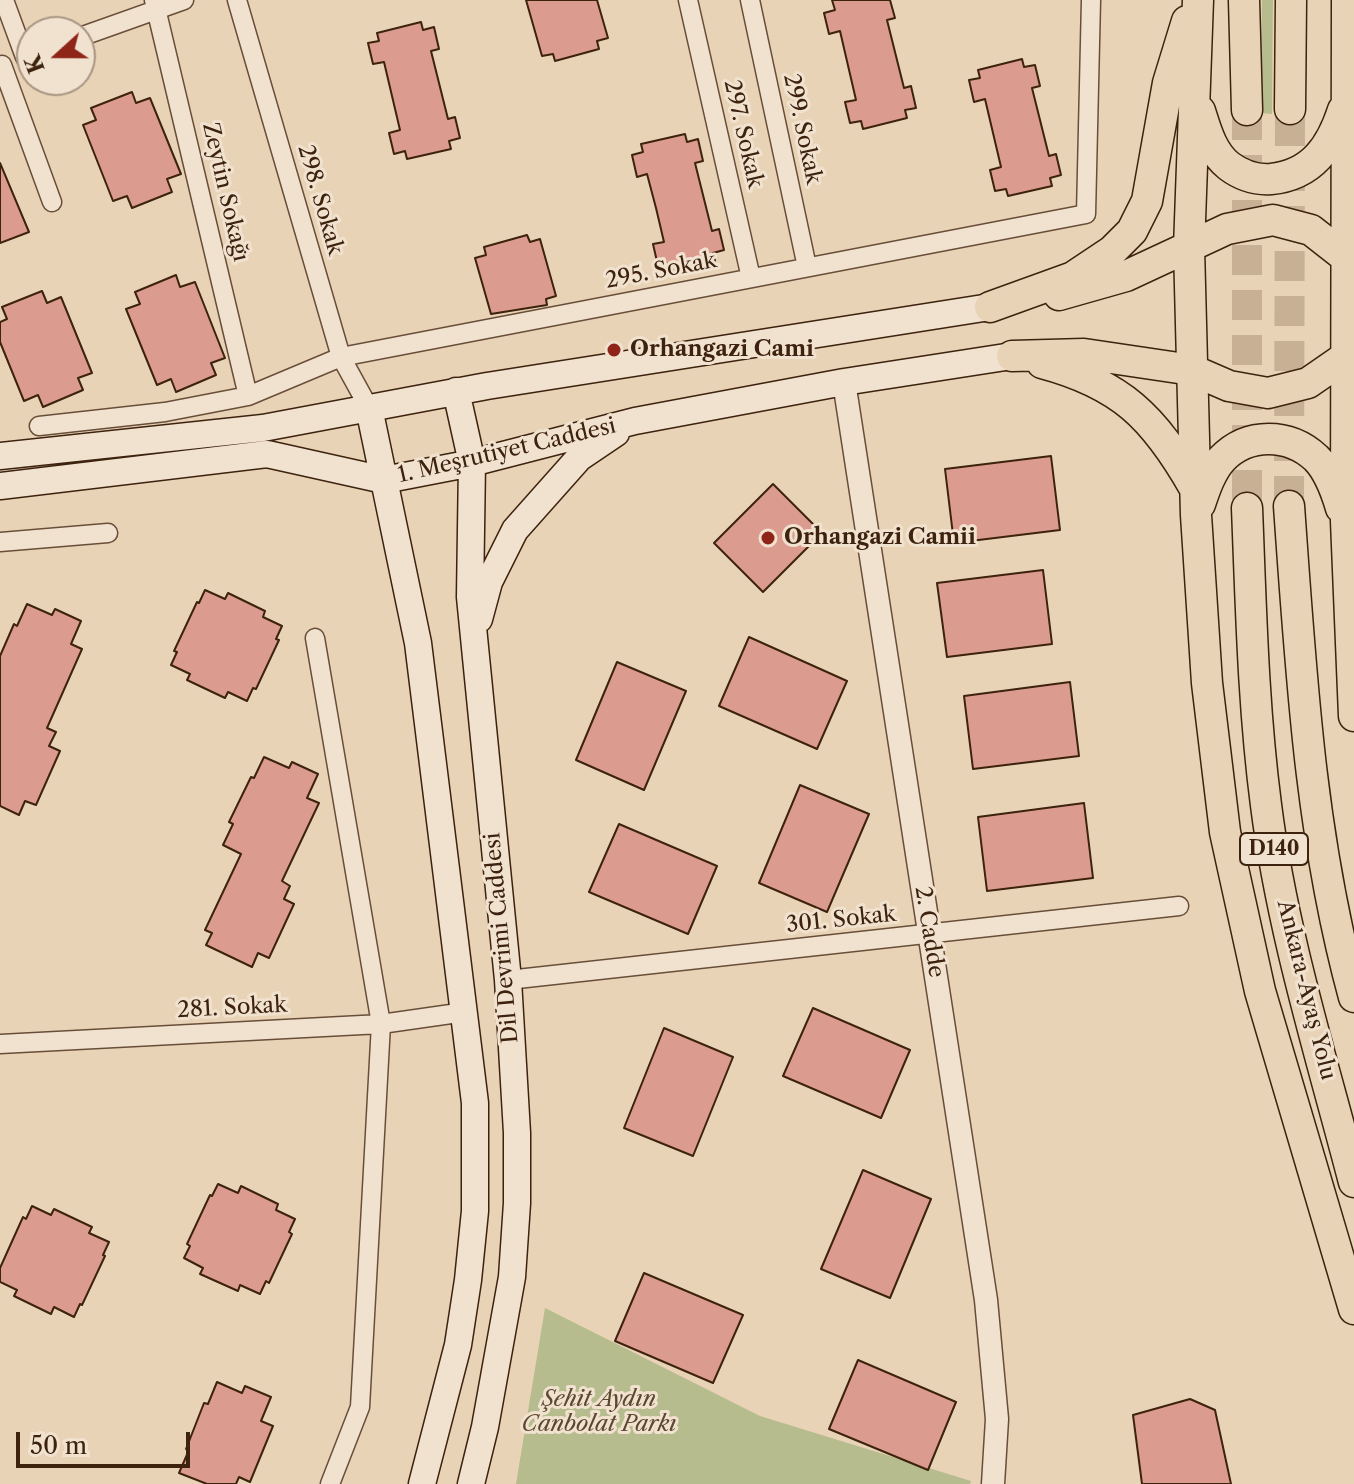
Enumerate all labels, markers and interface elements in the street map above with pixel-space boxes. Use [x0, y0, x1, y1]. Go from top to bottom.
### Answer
north arrow [16, 16, 96, 96]
text: K [19, 51, 51, 77]
street label: 299. Sokak [777, 71, 827, 187]
street label: 297. Sokak [718, 77, 768, 191]
street label: Zeytin Sokağı [196, 120, 254, 264]
street label: 298. Sokak [292, 142, 348, 258]
street label: 295. Sokak [603, 247, 719, 295]
place label: Orhangazi Cami [630, 337, 814, 363]
marker: Orhangazi Cami [605, 341, 623, 359]
street label: 1. Meşrutiyet Caddesi [395, 413, 619, 489]
place label: Orhangazi Camii [784, 525, 976, 551]
marker: Orhangazi Camii [759, 529, 777, 547]
street label: Dil Devrimi Caddesi [480, 831, 524, 1045]
road number: D140 [1240, 833, 1308, 865]
street label: 2. Cadde [909, 885, 949, 979]
street label: Ankara-Ayaş Yolu [1271, 897, 1341, 1083]
street label: 301. Sokak [785, 901, 897, 939]
street label: 281. Sokak [176, 992, 288, 1024]
park label: Şehit Aydın Canbolat Parkı [522, 1387, 676, 1438]
scale bar [20, 1416, 194, 1466]
text: 50 m [30, 1431, 87, 1460]

